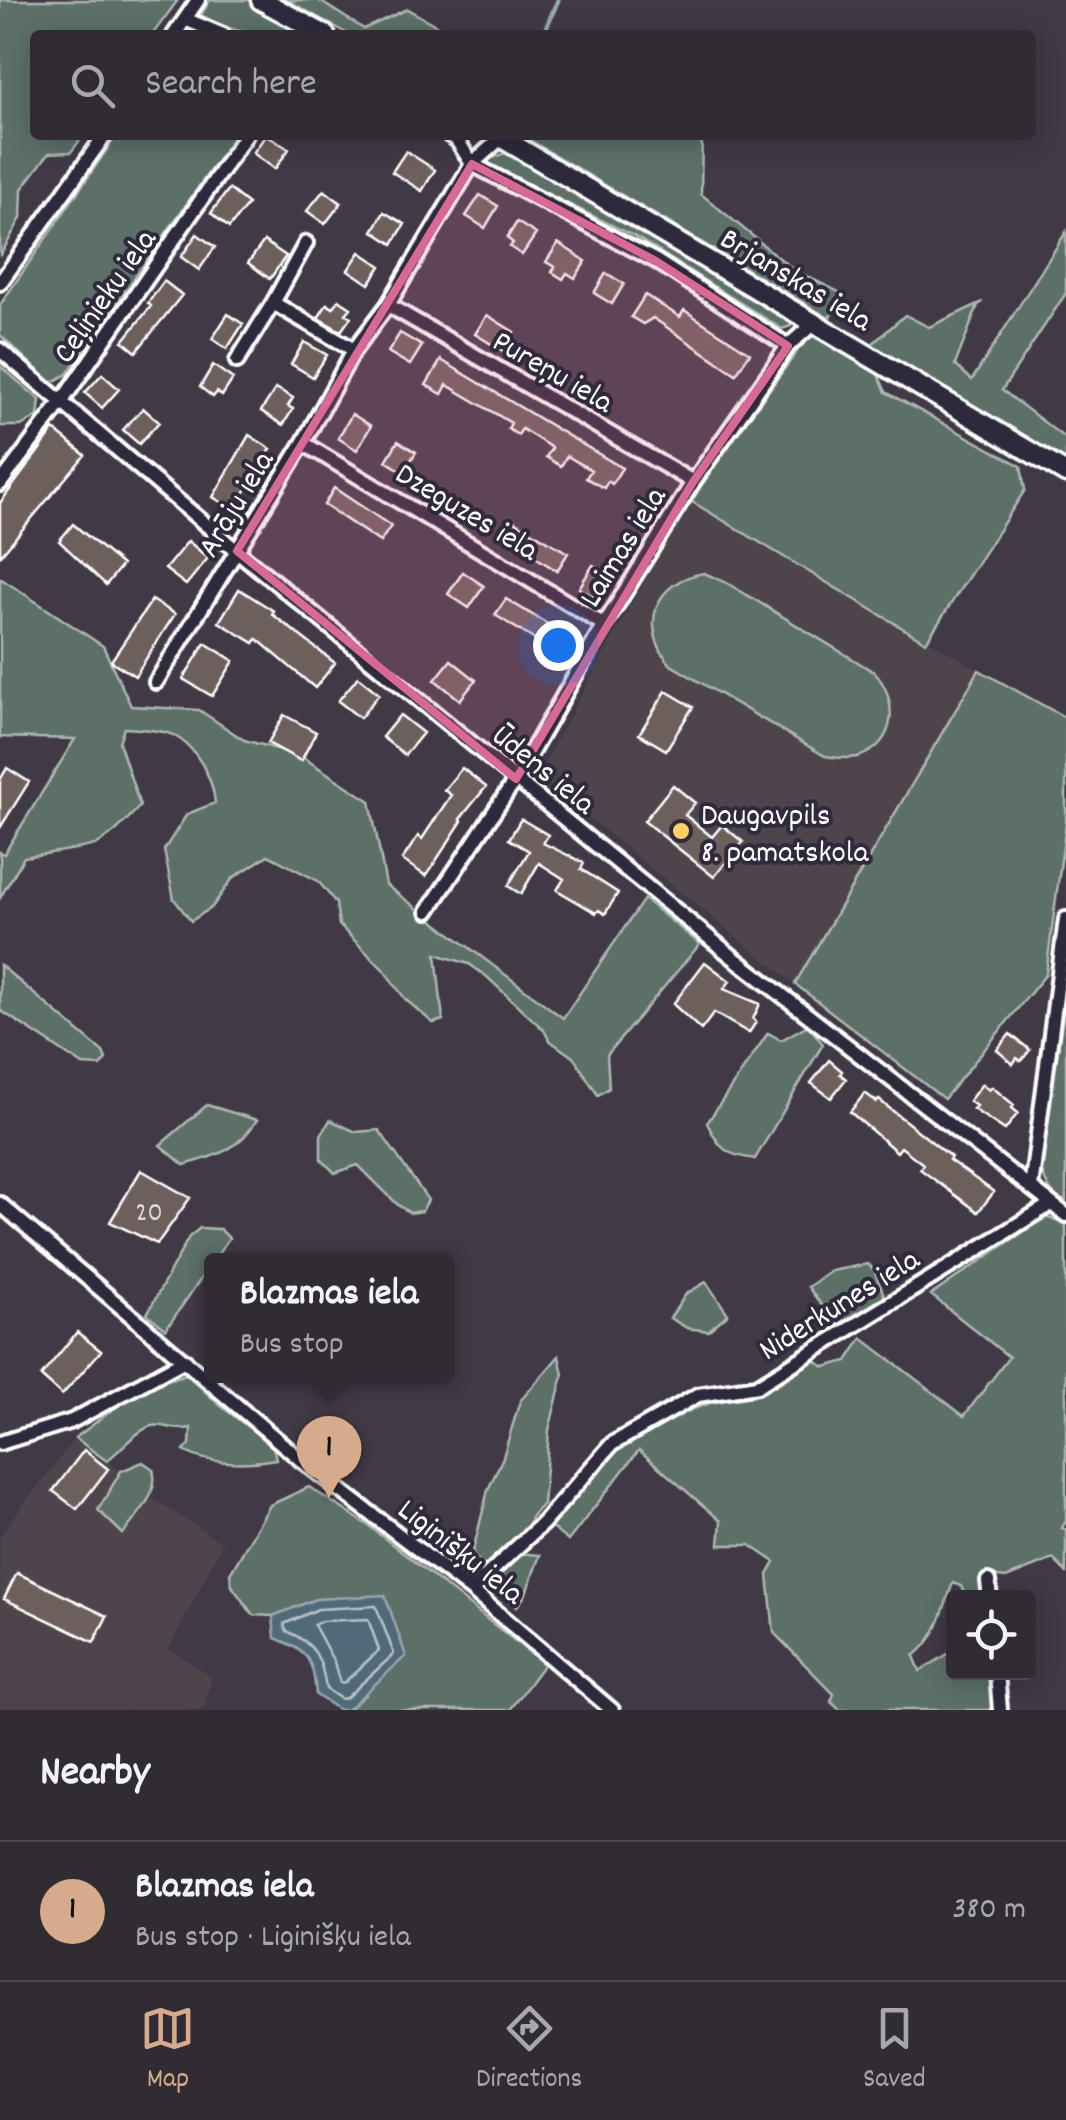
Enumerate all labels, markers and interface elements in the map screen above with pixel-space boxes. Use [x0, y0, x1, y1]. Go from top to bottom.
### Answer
search box [30, 30, 1036, 140]
icon: search [65, 58, 120, 113]
text: Search here [145, 58, 317, 113]
street label: Brjanskas iela [710, 219, 880, 346]
street label: Ceļinieku iela [44, 220, 171, 374]
street label: Pureņu iela [483, 321, 621, 428]
street label: Arāju iela [188, 443, 289, 568]
street label: Dzeguzes iela [385, 453, 547, 576]
street label: Laimas iela [570, 479, 681, 618]
your location [533, 620, 584, 671]
street label: Ūdens iela [480, 716, 604, 829]
place label: Daugavpils 8. pamatskola [701, 795, 869, 878]
marker: Daugavpils 8. pamatskola [670, 820, 692, 842]
house number: 20 [135, 1195, 163, 1235]
street label: Niderkunes iela [751, 1239, 931, 1375]
popup [204, 1253, 454, 1383]
text: Blazmas iela [240, 1268, 418, 1323]
text: Bus stop [240, 1323, 344, 1369]
pin: 1 [296, 1416, 362, 1498]
street label: Liginišķu iela [386, 1490, 533, 1619]
map controls [946, 1590, 1036, 1680]
button: locate [946, 1590, 1036, 1680]
text: Nearby [40, 1745, 150, 1805]
text: Blazmas iela [135, 1861, 314, 1916]
text: 1 [69, 1888, 76, 1934]
text: 380 m [952, 1888, 1026, 1934]
text: Bus stop · Liginišķu iela [135, 1916, 411, 1962]
tab: Map [140, 2001, 195, 2101]
tab: Directions [476, 2001, 582, 2101]
tab: Saved [863, 2001, 926, 2101]

